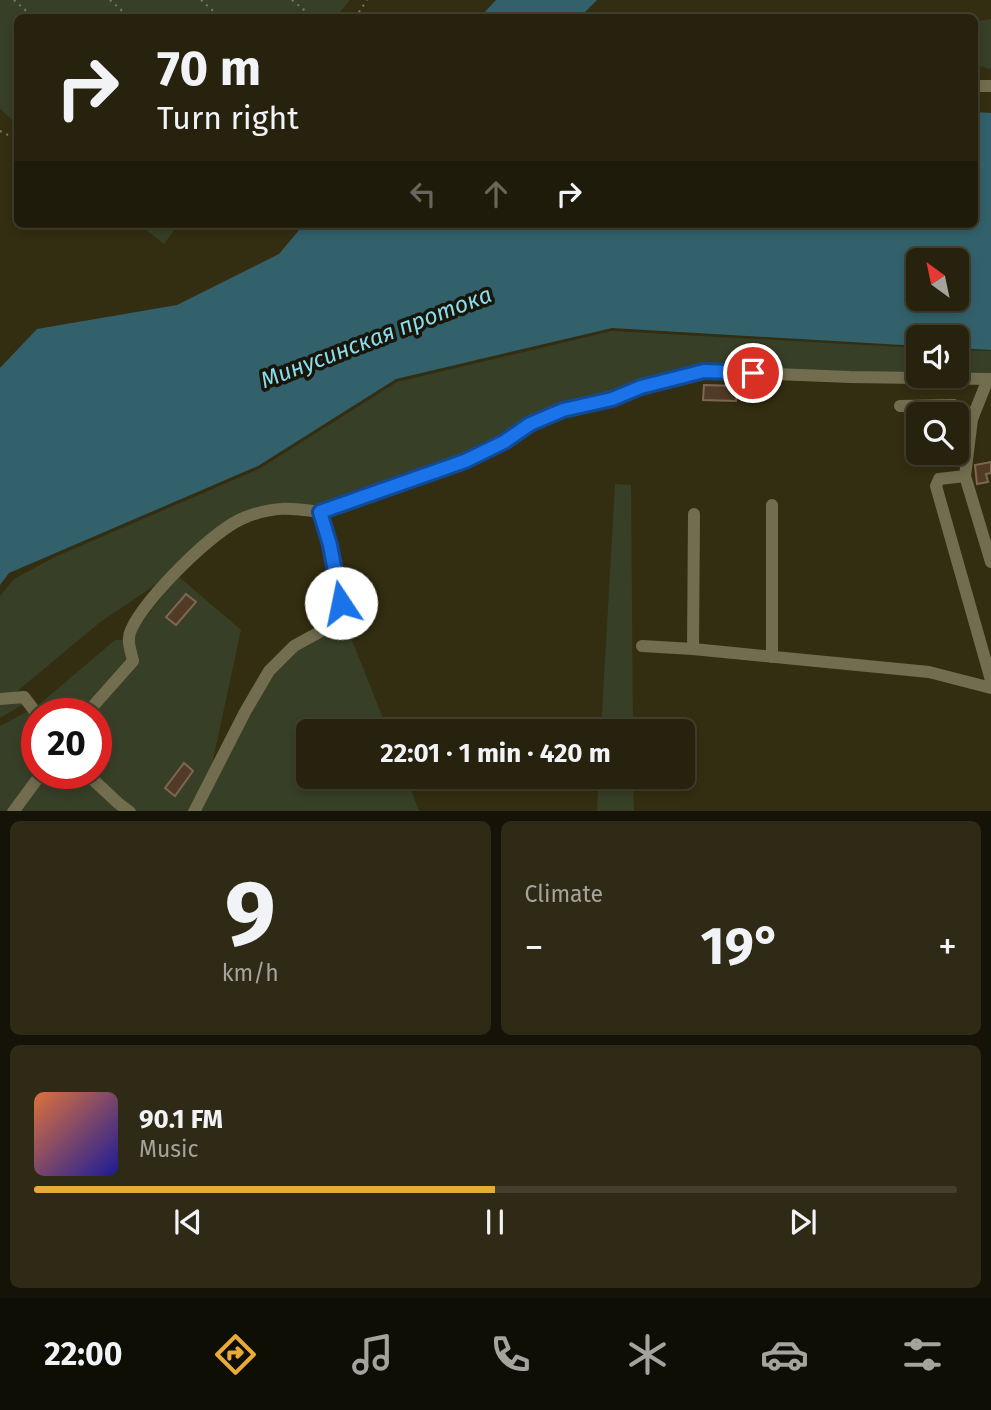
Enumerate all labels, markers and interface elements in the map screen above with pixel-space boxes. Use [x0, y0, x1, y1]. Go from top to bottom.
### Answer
text: 70 m [157, 39, 261, 98]
icon: right [42, 42, 133, 133]
text: Turn right [157, 99, 299, 137]
icon: left [404, 175, 442, 213]
icon: ahead [477, 175, 515, 213]
icon: right [550, 175, 588, 213]
north arrow [906, 248, 970, 312]
map controls [906, 248, 969, 465]
water label: Минусинская протока [256, 280, 496, 394]
button: sound [906, 325, 969, 388]
pin [723, 343, 783, 403]
icon: arrive [734, 354, 772, 392]
button: search [906, 402, 969, 465]
position arrow [304, 566, 378, 640]
speed limit sign: 20 [21, 698, 112, 789]
text: 22:01 · 1 min · 420 m [380, 738, 611, 769]
text: 9 [225, 859, 276, 968]
text: Climate [525, 880, 603, 908]
text: 19° [701, 915, 781, 978]
text: − [525, 924, 544, 970]
text: + [938, 924, 957, 970]
text: km/h [222, 959, 279, 987]
text: 90.1 FM [139, 1104, 223, 1135]
text: Music [139, 1135, 199, 1163]
icon: previous [169, 1203, 207, 1241]
icon: pause [476, 1203, 514, 1241]
icon: next [784, 1203, 822, 1241]
icon: directions [211, 1330, 260, 1379]
icon: music [348, 1330, 397, 1379]
icon: phone [486, 1330, 535, 1379]
icon: climate [623, 1330, 672, 1379]
icon: car [760, 1330, 809, 1379]
icon: filters [898, 1330, 947, 1379]
text: 22:00 [44, 1335, 122, 1373]

